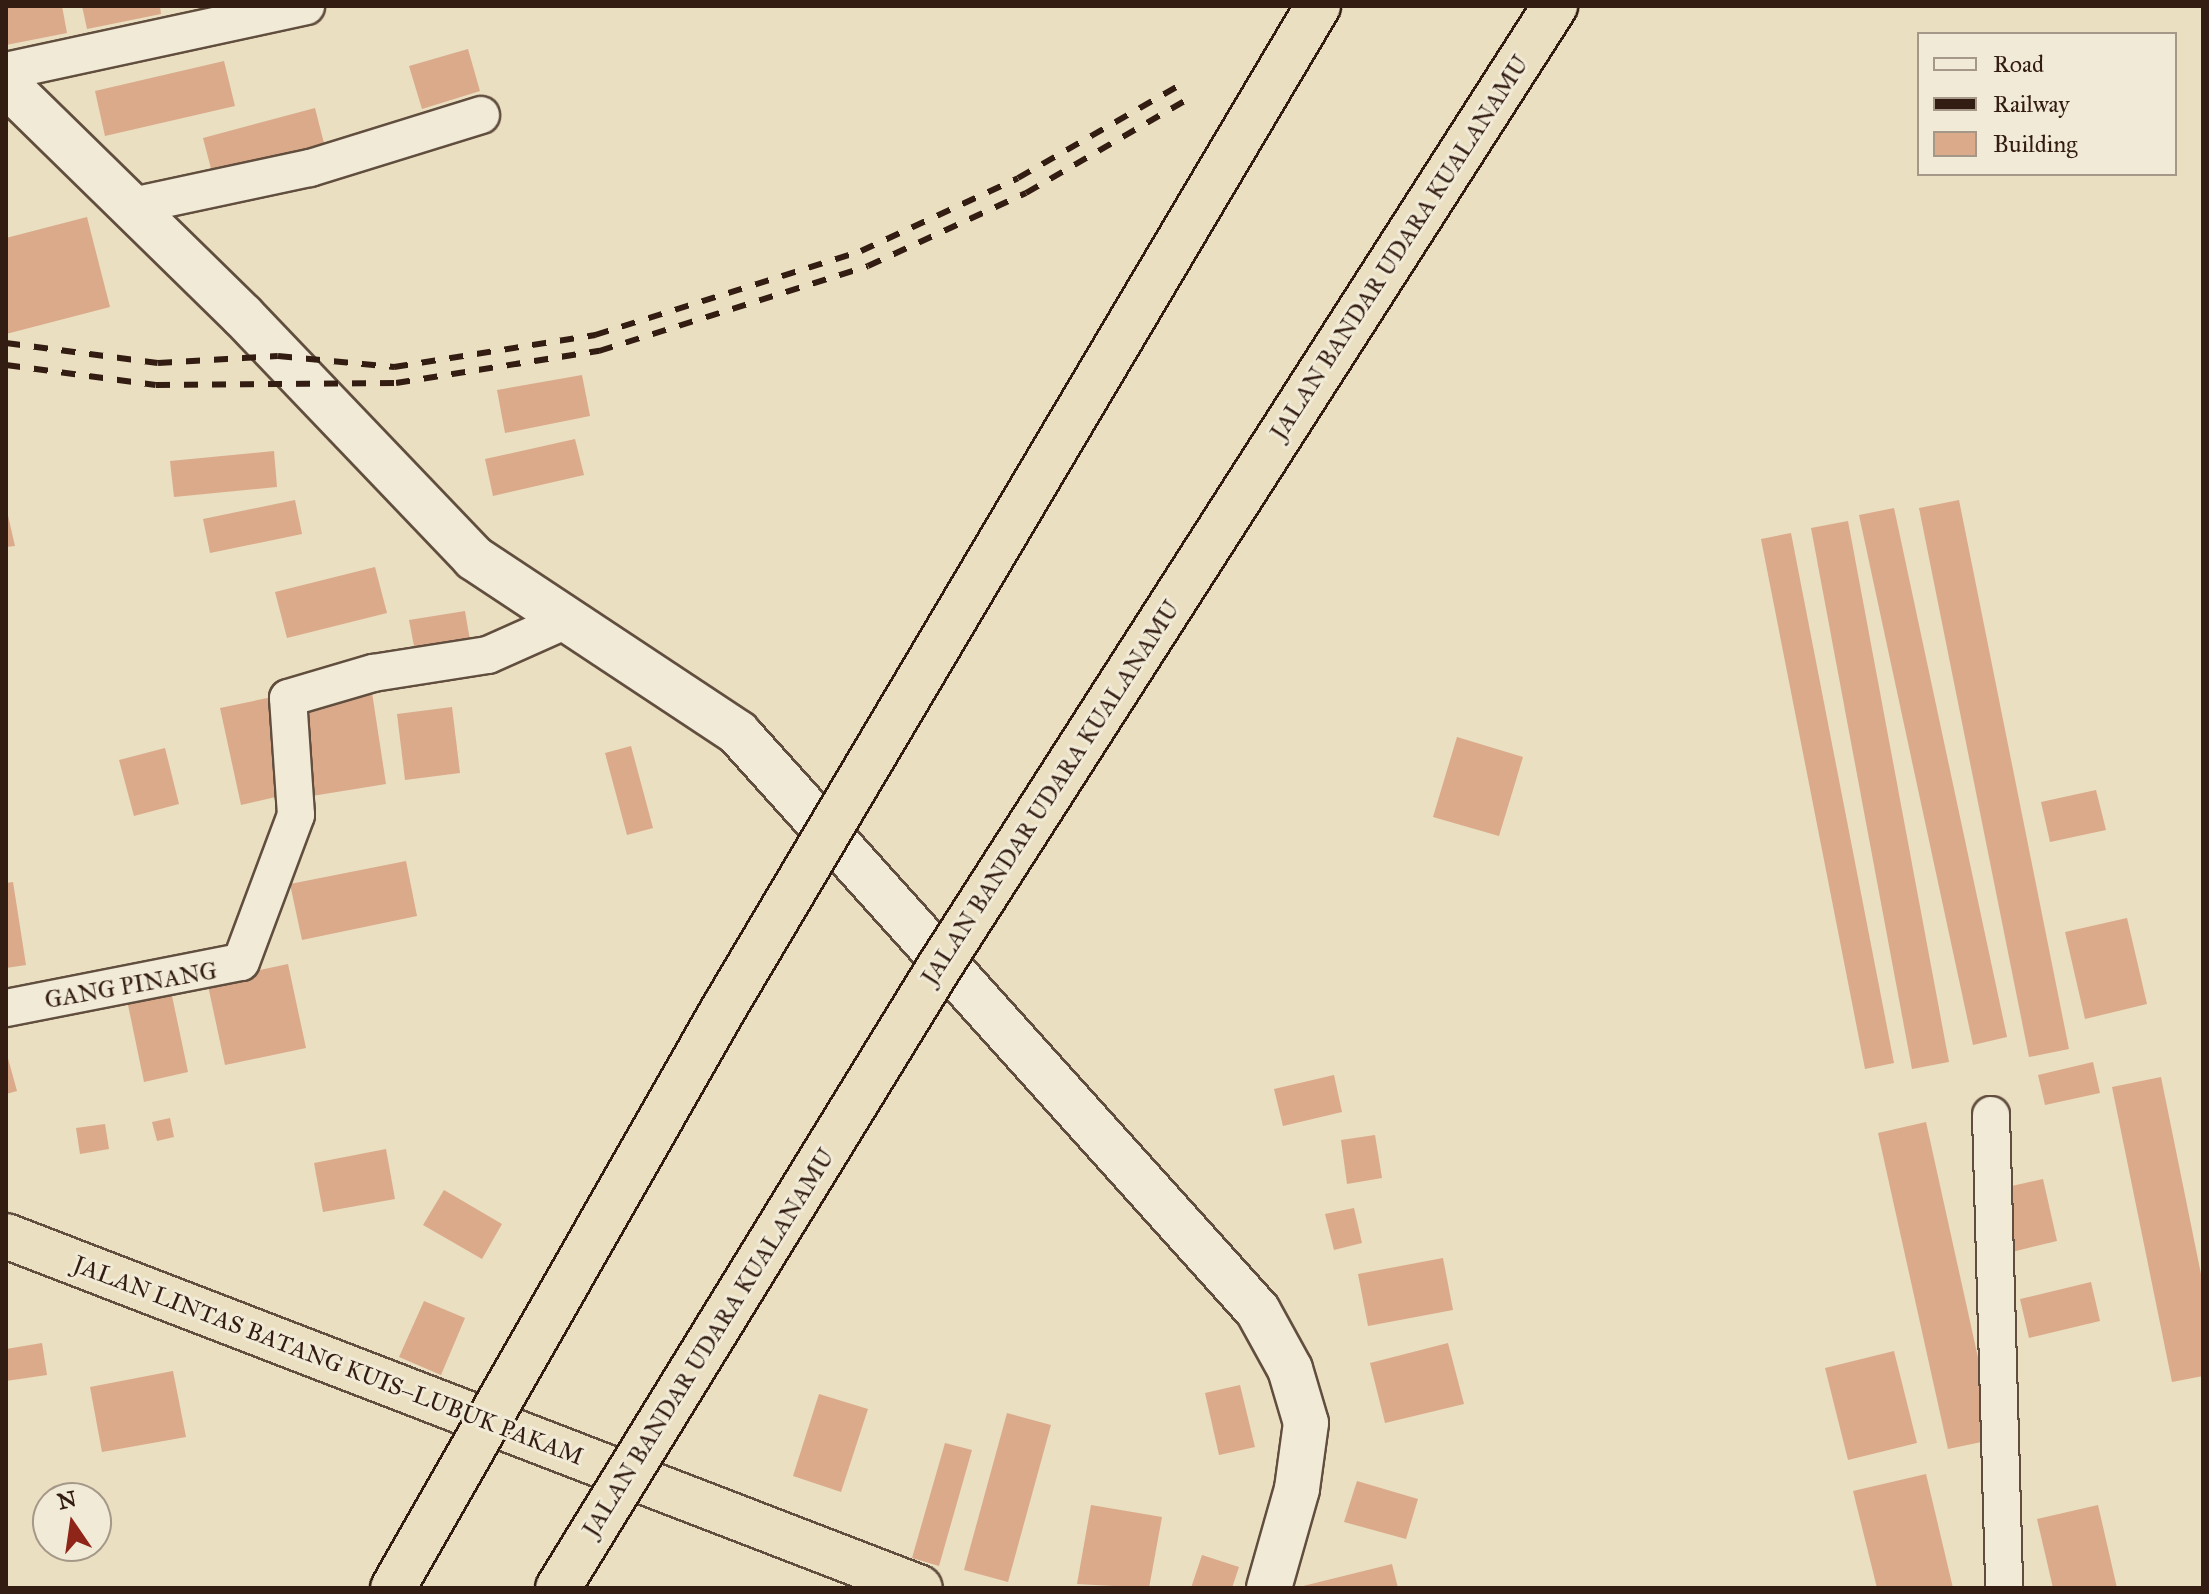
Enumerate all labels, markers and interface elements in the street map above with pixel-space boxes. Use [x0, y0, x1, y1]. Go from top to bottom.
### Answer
legend [1917, 32, 2177, 176]
text: Road [1993, 49, 2044, 79]
street label: JALAN BANDAR UDARA KUALANAMU [1265, 51, 1535, 445]
text: Railway [1993, 89, 2070, 119]
text: Building [1993, 129, 2078, 159]
street label: JALAN BANDAR UDARA KUALANAMU [916, 596, 1186, 990]
street label: GANG PINANG [43, 957, 219, 1015]
street label: JALAN BANDAR UDARA KUALANAMU [577, 1144, 841, 1542]
street label: JALAN LINTAS BATANG KUIS–LUBUK PAKAM [69, 1250, 587, 1472]
north arrow [32, 1482, 112, 1562]
text: N [55, 1485, 79, 1515]

